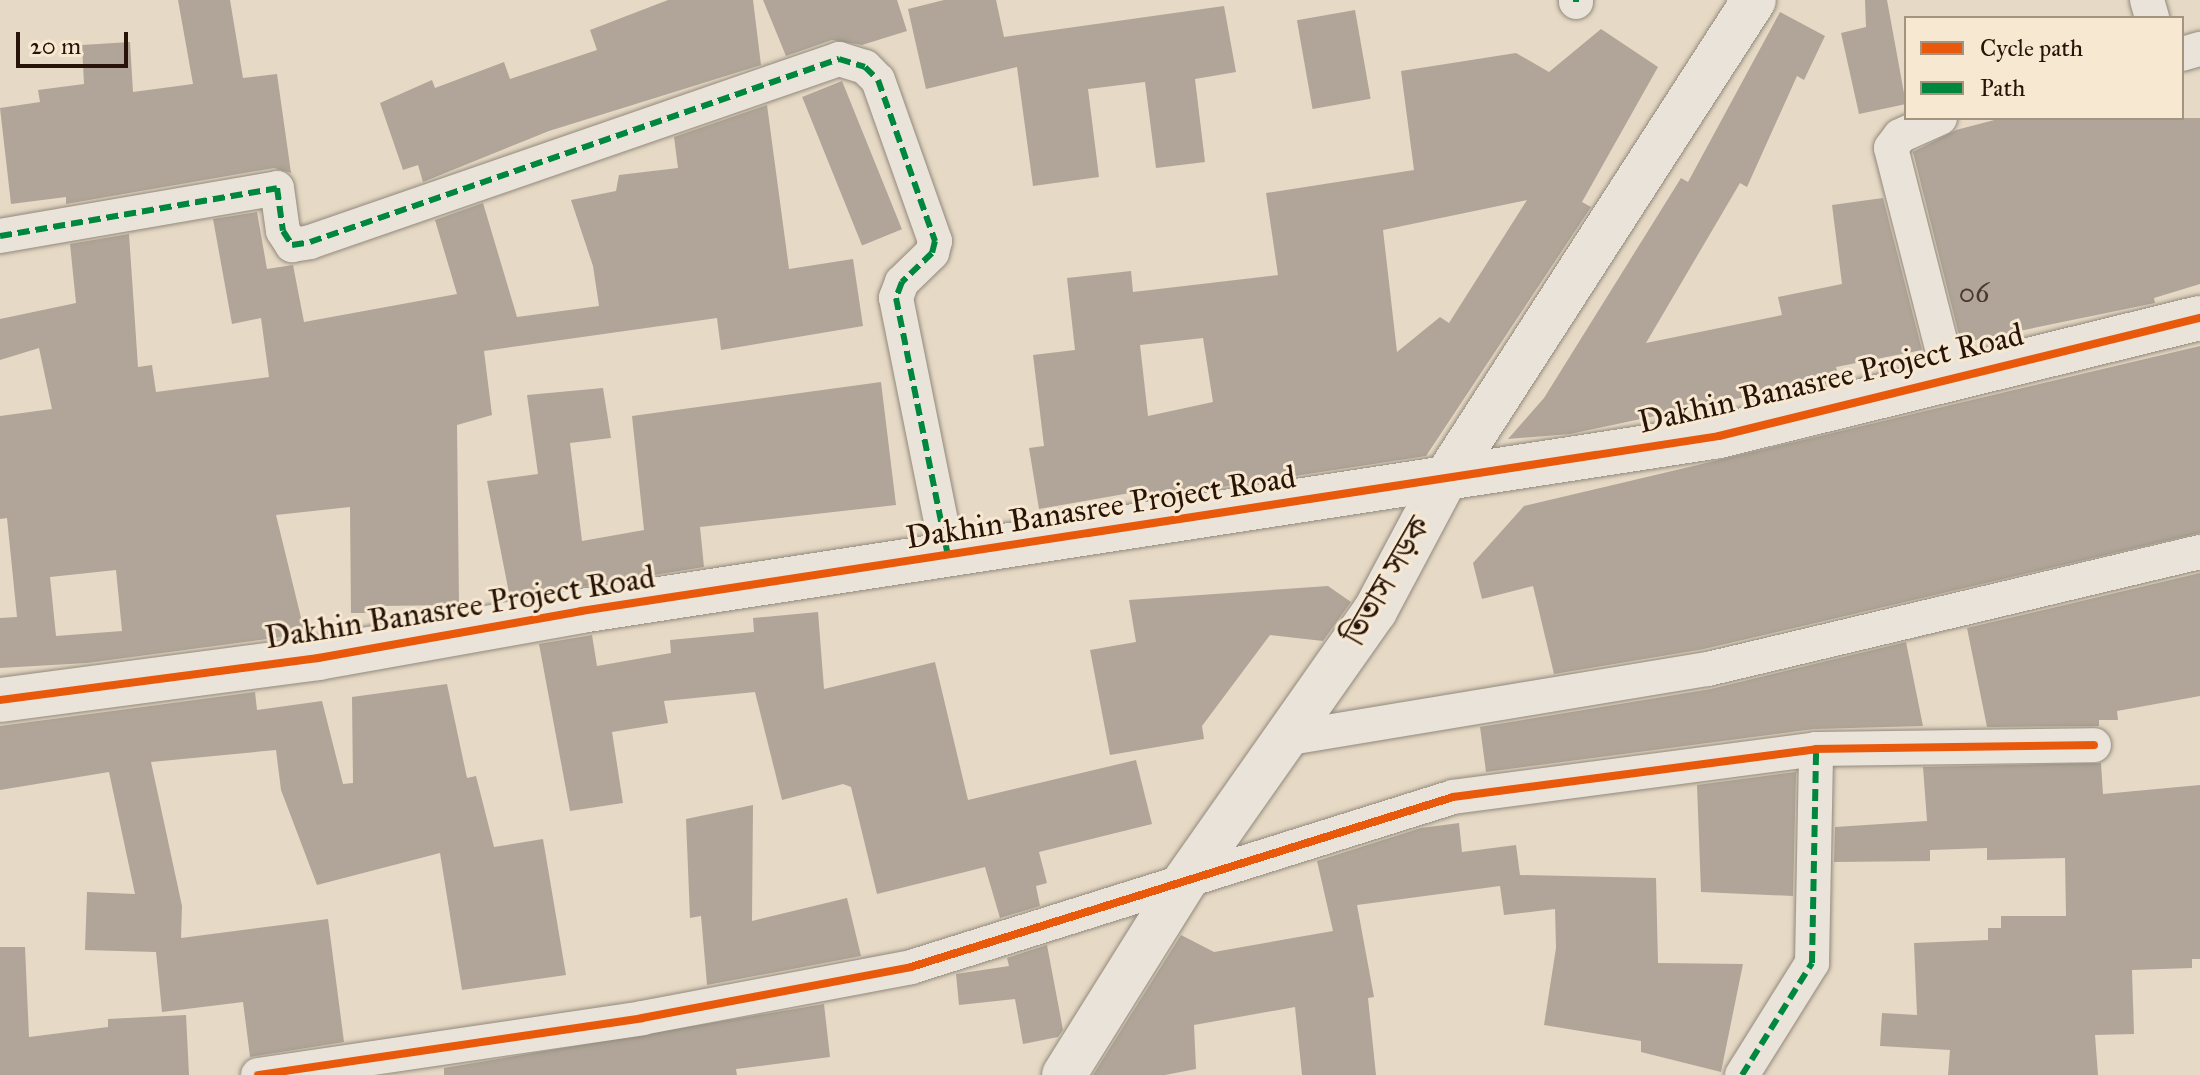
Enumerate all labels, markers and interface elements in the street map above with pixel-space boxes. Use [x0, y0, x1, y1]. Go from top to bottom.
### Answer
scale bar [20, 16, 132, 66]
legend [1904, 16, 2184, 120]
text: 20 m [30, 31, 81, 61]
text: Cycle path [1980, 33, 2083, 63]
text: Path [1980, 73, 2025, 103]
house number: 06 [1959, 276, 1989, 310]
street label: Dakhin Banasree Project Road [1635, 316, 2027, 442]
street label: Dakhin Banasree Project Road [903, 458, 1299, 558]
street label: তিতাস সড়ক [1335, 510, 1439, 652]
street label: Dakhin Banasree Project Road [262, 558, 658, 658]

